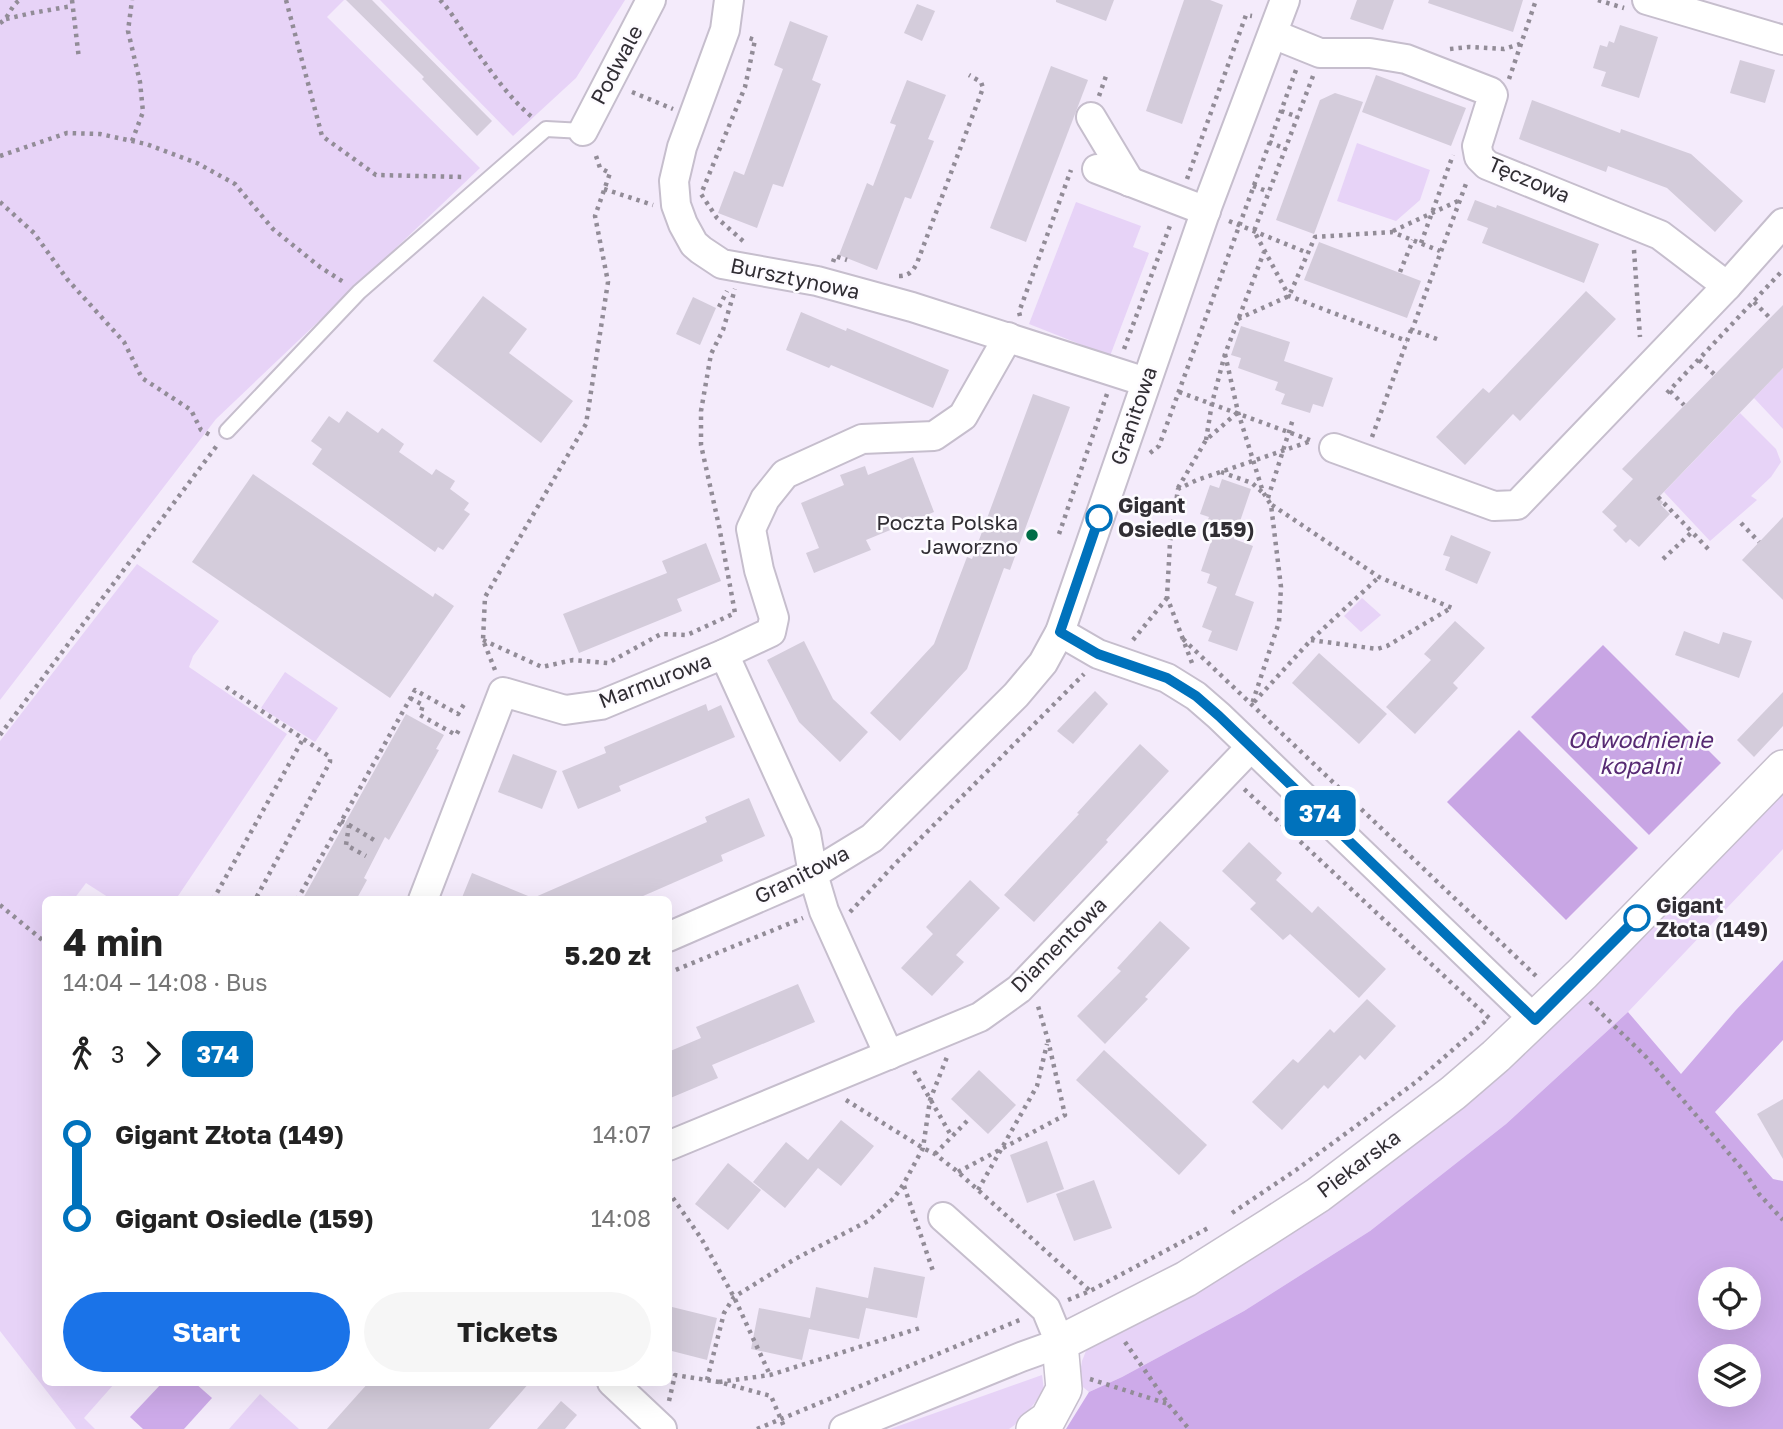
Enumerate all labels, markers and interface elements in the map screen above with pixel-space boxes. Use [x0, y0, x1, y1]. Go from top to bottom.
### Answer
street label: Podwale [584, 20, 648, 109]
street label: Tęczowa [1485, 150, 1574, 208]
street label: Bursztynowa [728, 252, 862, 304]
street label: Granitowa [1104, 363, 1162, 468]
place label: Gigant Osiedle (159) [1118, 492, 1254, 542]
marker: Gigant Osiedle (159) [1086, 505, 1112, 531]
place label: Poczta Polska Jaworzno [876, 509, 1018, 559]
marker: Poczta Polska Jaworzno [1024, 527, 1040, 543]
street label: Marmurowa [595, 647, 714, 713]
water label: Odwodnienie kopalni [1568, 725, 1714, 779]
line badge: 374 [1280, 790, 1360, 836]
text: 374 [1299, 798, 1341, 827]
street label: Granitowa [750, 839, 853, 909]
street label: Diamentowa [1005, 891, 1112, 998]
place label: Gigant Złota (149) [1656, 892, 1768, 942]
marker: Gigant Złota (149) [1624, 905, 1650, 931]
text: 4 min [63, 919, 163, 964]
text: 5.20 zł [565, 940, 651, 971]
text: 14:04 – 14:08 · Bus [63, 968, 267, 996]
icon: walk [63, 1035, 101, 1073]
icon: forward [134, 1035, 172, 1073]
text: 374 [196, 1039, 239, 1068]
text: 3 [111, 1040, 124, 1068]
text: Gigant Złota (149) [115, 1119, 344, 1150]
text: 14:07 [592, 1120, 651, 1148]
street label: Piekarska [1311, 1123, 1405, 1203]
text: Gigant Osiedle (159) [115, 1203, 374, 1234]
text: 14:08 [591, 1204, 651, 1232]
map controls [1698, 1267, 1761, 1407]
button: locate [1698, 1267, 1761, 1330]
button: Start [63, 1292, 350, 1372]
button: Tickets [364, 1292, 651, 1372]
button: layers [1698, 1344, 1761, 1407]

